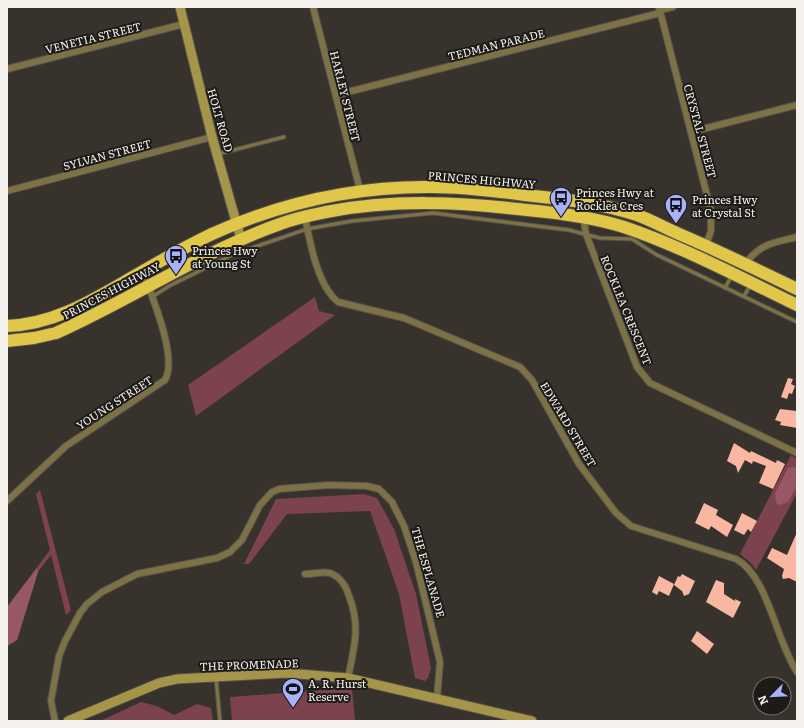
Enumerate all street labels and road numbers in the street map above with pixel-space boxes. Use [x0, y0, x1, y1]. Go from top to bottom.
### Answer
street label: VENETIA STREET [43, 17, 143, 57]
street label: TEDMAN PARADE [446, 24, 546, 64]
street label: HARLEY STREET [327, 49, 365, 143]
street label: CRYSTAL STREET [681, 82, 721, 180]
street label: HOLT ROAD [204, 86, 238, 154]
street label: SYLVAN STREET [61, 135, 153, 173]
street label: PRINCES HIGHWAY [427, 166, 537, 192]
street label: ROCKLEA CRESCENT [598, 253, 656, 367]
street label: PRINCES HIGHWAY [59, 257, 163, 323]
street label: YOUNG STREET [73, 371, 155, 433]
street label: EDWARD STREET [537, 378, 601, 470]
street label: THE ESPLANADE [408, 525, 450, 619]
street label: THE PROMENADE [199, 654, 299, 674]

